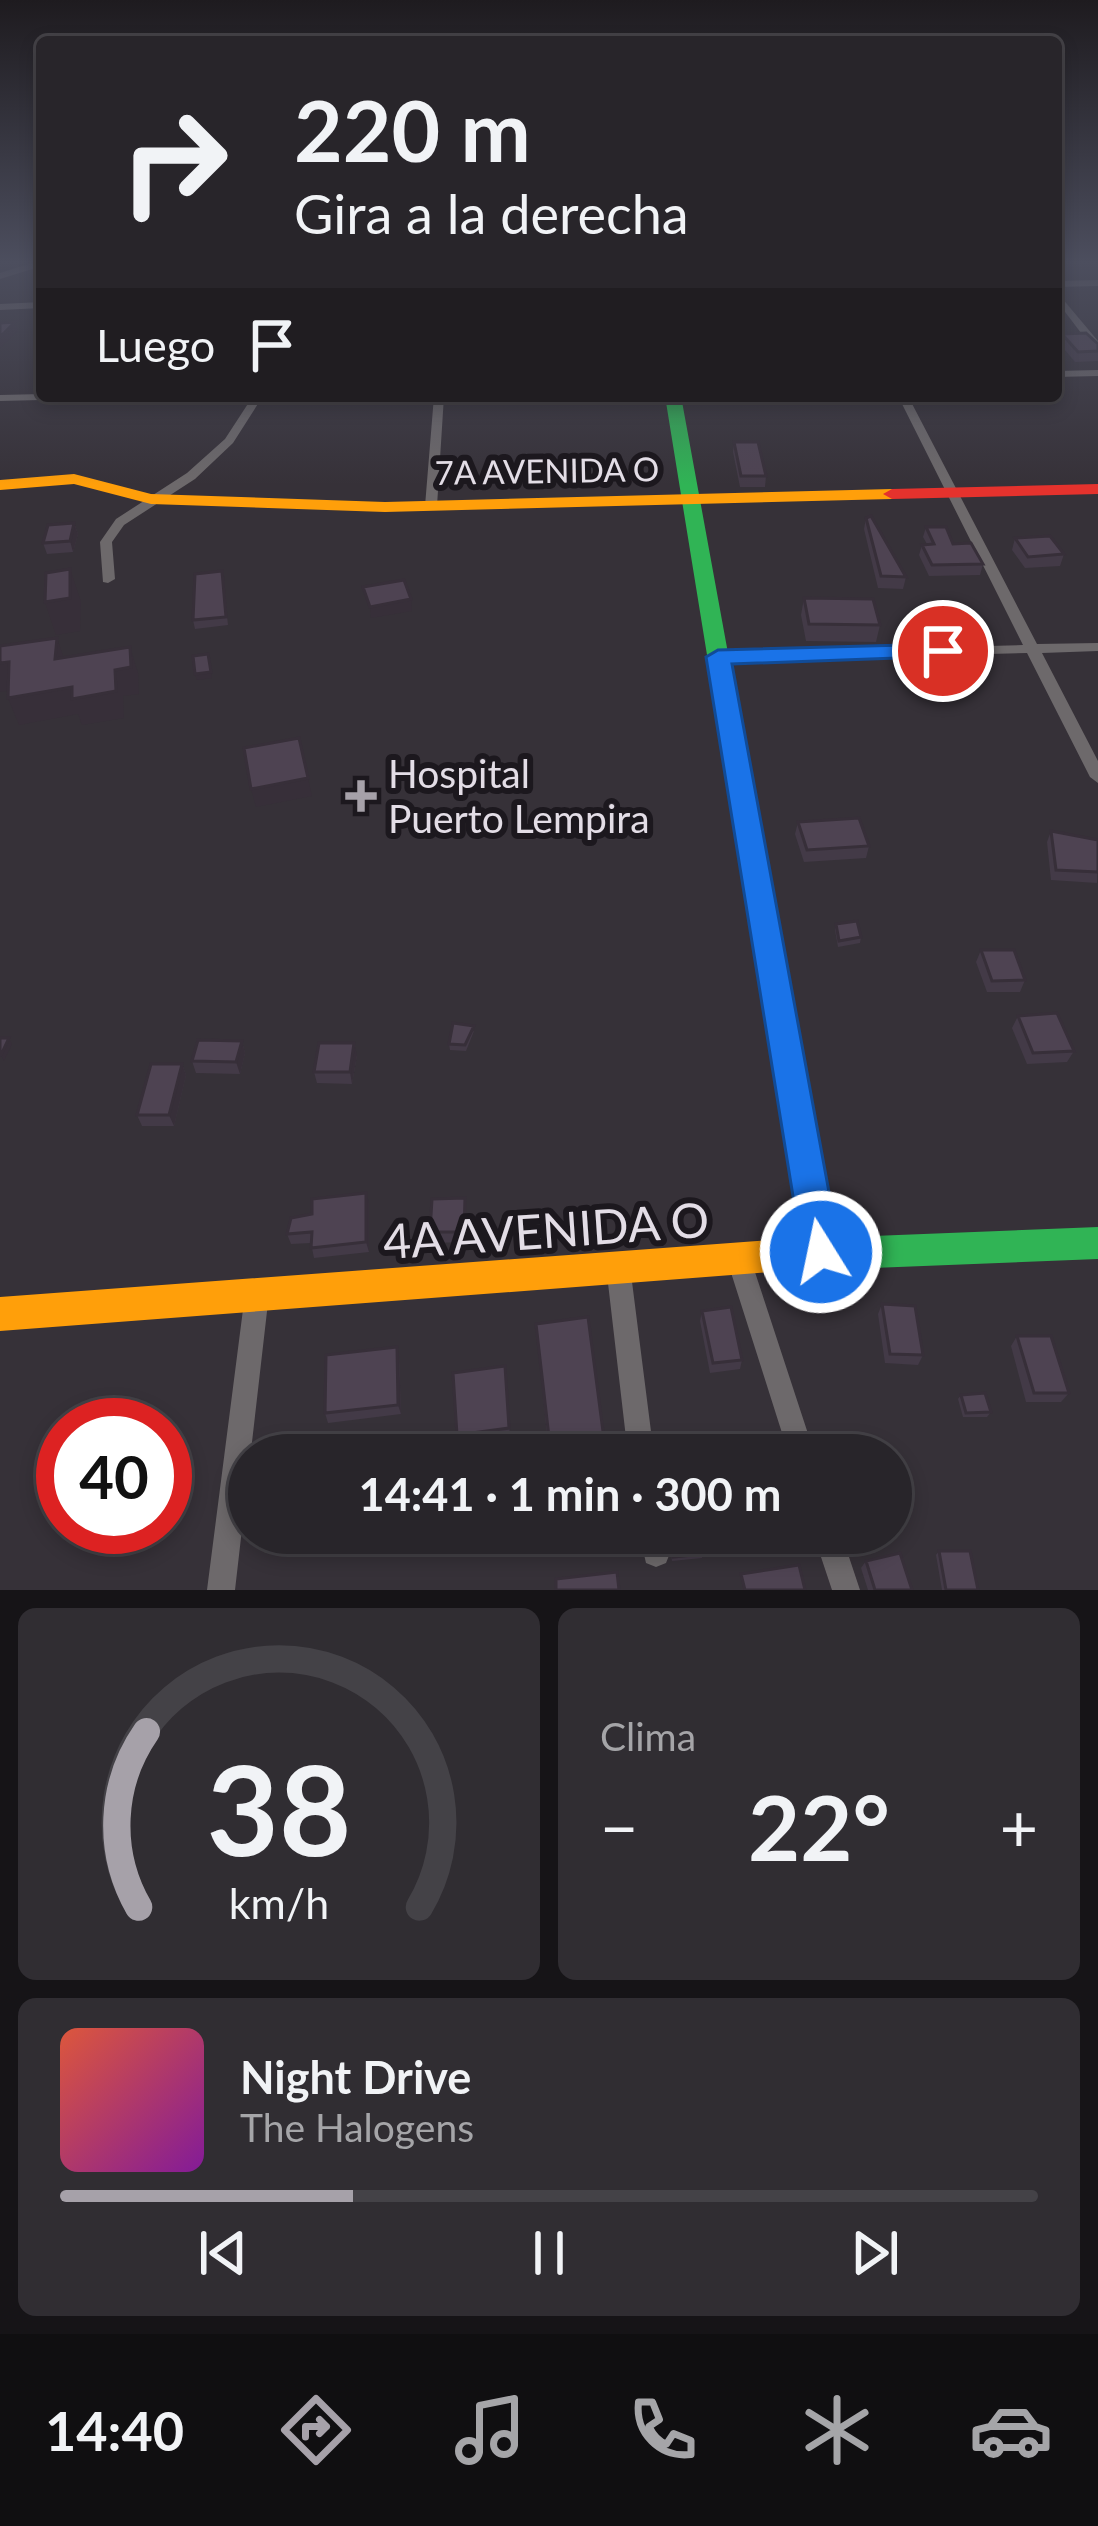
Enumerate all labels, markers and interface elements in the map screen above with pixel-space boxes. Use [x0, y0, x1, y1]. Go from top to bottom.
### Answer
text: 220 m [294, 79, 531, 180]
icon: right [96, 84, 252, 240]
text: Gira a la derecha [294, 181, 689, 246]
icon: arrive [239, 312, 305, 378]
text: Luego [96, 318, 215, 372]
street label: 7A AVENIDA O [434, 448, 660, 492]
pin [892, 600, 994, 702]
icon: arrive [910, 618, 976, 684]
place label: Hospital Puerto Lempira [388, 750, 650, 841]
marker: Hospital Puerto Lempira [345, 780, 377, 812]
position arrow [758, 1189, 884, 1315]
street label: 4A AVENIDA O [381, 1190, 711, 1269]
speed limit sign: 40 [36, 1398, 192, 1554]
text: 14:41 · 1 min · 300 m [359, 1467, 781, 1521]
text: Clima [600, 1713, 696, 1759]
text: 38 [207, 1733, 351, 1883]
text: 22° [748, 1772, 890, 1880]
text: − [600, 1787, 638, 1866]
text: + [1000, 1787, 1038, 1866]
text: km/h [229, 1877, 329, 1928]
text: Night Drive [240, 2050, 471, 2104]
text: The Halogens [240, 2104, 474, 2150]
icon: previous [190, 2220, 256, 2286]
icon: pause [516, 2220, 582, 2286]
icon: next [842, 2220, 908, 2286]
icon: directions [274, 2388, 358, 2472]
icon: music [448, 2388, 532, 2472]
icon: phone [621, 2388, 705, 2472]
icon: climate [795, 2388, 879, 2472]
icon: car [969, 2388, 1053, 2472]
text: 14:40 [45, 2398, 184, 2463]

